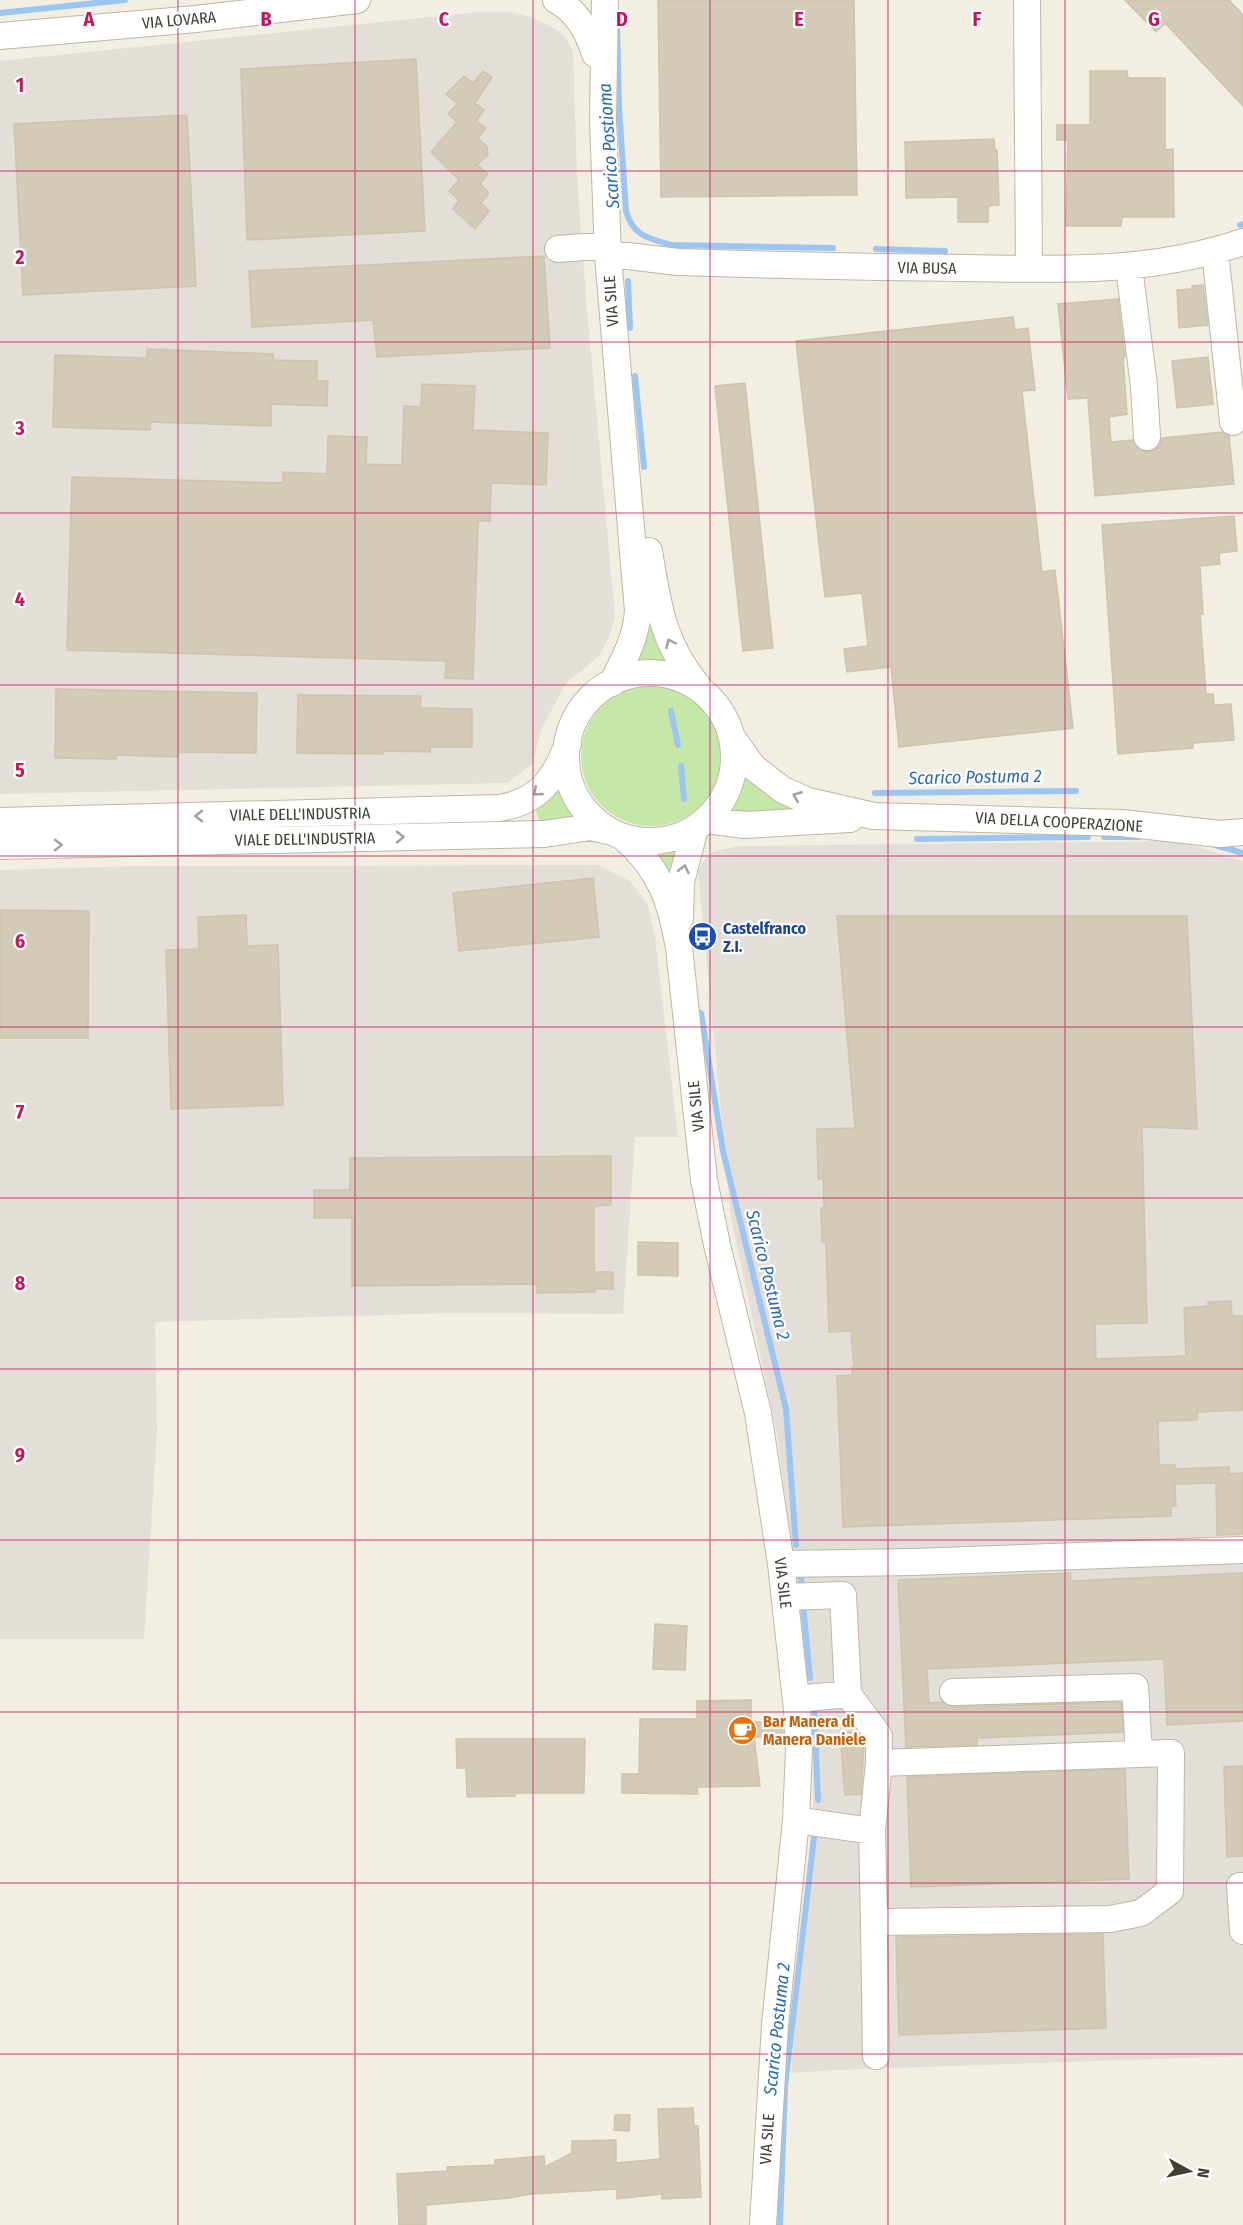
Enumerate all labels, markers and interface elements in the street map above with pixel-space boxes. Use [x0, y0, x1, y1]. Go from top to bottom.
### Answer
text: A [83, 7, 96, 31]
street label: VIA LOVARA [141, 7, 217, 33]
text: B [260, 7, 272, 31]
text: C [439, 7, 450, 31]
text: D [616, 7, 628, 31]
text: E [794, 7, 804, 31]
text: F [973, 7, 982, 31]
text: G [1148, 7, 1160, 31]
text: 1 [16, 73, 24, 97]
water label: Scarico Postioma [594, 82, 624, 211]
text: 2 [14, 245, 25, 269]
street label: VIA BUSA [897, 258, 957, 278]
street label: VIA SILE [600, 275, 622, 327]
text: 3 [14, 416, 25, 440]
text: 4 [15, 587, 25, 611]
one-way arrow [665, 638, 677, 649]
text: 5 [15, 758, 25, 782]
water label: Scarico Postuma 2 [907, 765, 1042, 789]
one-way arrow [533, 785, 544, 796]
one-way arrow [793, 791, 804, 803]
street label: VIALE DELL'INDUSTRIA [230, 803, 371, 825]
street label: VIA DELLA COOPERAZIONE [975, 808, 1143, 836]
one-way arrow [195, 810, 204, 822]
street label: VIALE DELL'INDUSTRIA [235, 828, 376, 850]
one-way arrow [396, 831, 405, 843]
one-way arrow [54, 838, 63, 851]
one-way arrow [677, 864, 690, 874]
place label: Castelfranco Z.I. [723, 919, 807, 956]
bus stop icon: Castelfranco Z.I. [686, 921, 718, 953]
text: 6 [15, 929, 25, 953]
street label: VIA SILE [684, 1080, 708, 1132]
text: 7 [16, 1100, 25, 1124]
water label: Scarico Postuma 2 [741, 1207, 795, 1342]
text: 8 [15, 1271, 26, 1295]
text: 9 [15, 1443, 25, 1467]
street label: VIA SILE [770, 1556, 796, 1610]
place label: Bar Manera di Manera Daniele [763, 1712, 866, 1749]
cafe icon: Bar Manera di Manera Daniele [726, 1714, 758, 1746]
water label: Scarico Postuma 2 [759, 1962, 795, 2097]
street label: VIA SILE [756, 2113, 778, 2165]
north arrow [1159, 2141, 1219, 2201]
text: N [1193, 2167, 1213, 2179]

